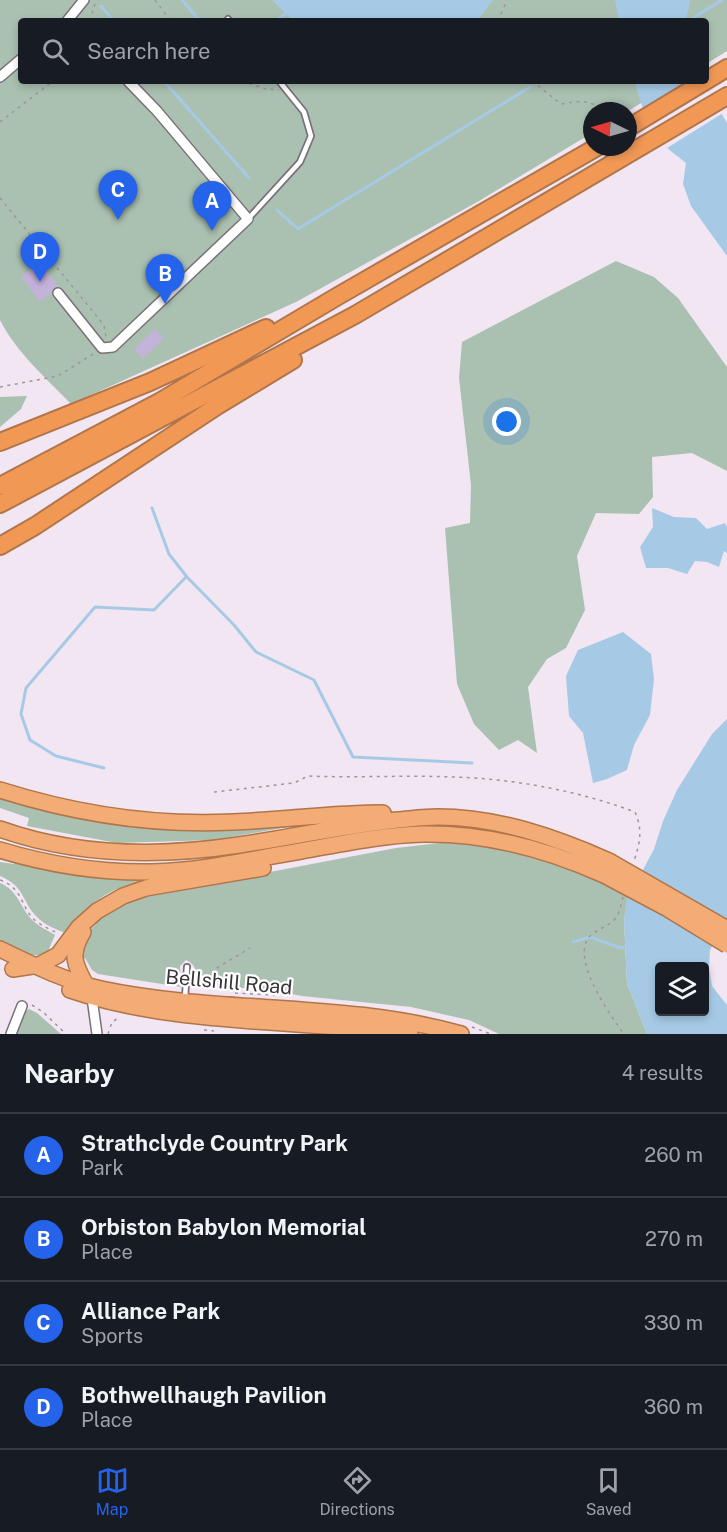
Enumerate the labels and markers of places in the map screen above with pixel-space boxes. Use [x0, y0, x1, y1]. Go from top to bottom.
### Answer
pin: C [98, 170, 138, 220]
pin: A [192, 182, 232, 231]
pin: D [20, 232, 60, 282]
pin: B [146, 254, 184, 304]

